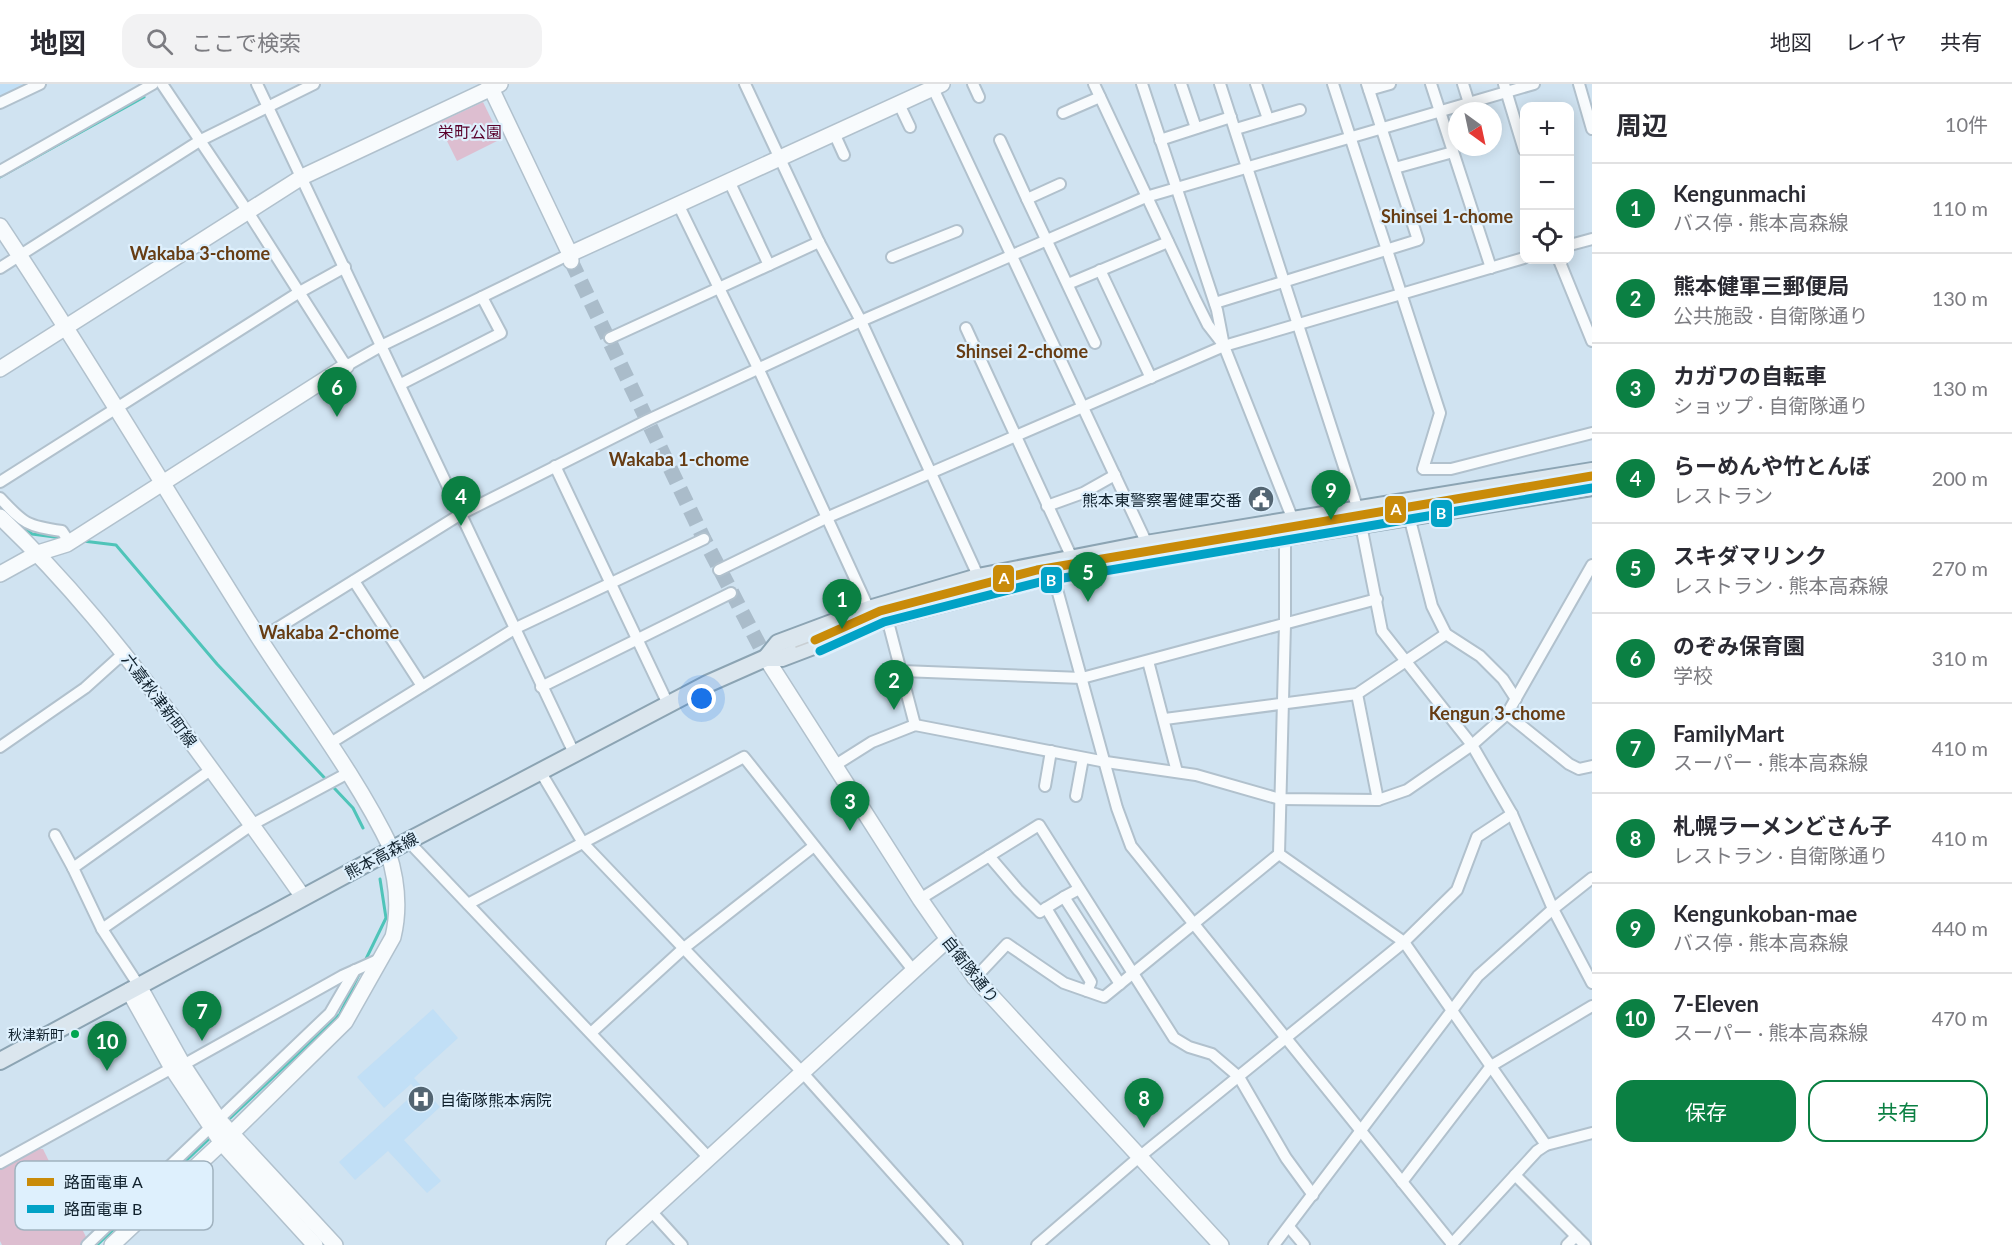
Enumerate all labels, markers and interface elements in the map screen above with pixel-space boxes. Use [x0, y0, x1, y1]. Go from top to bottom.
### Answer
search box [122, 14, 542, 68]
text: 地図 [30, 25, 86, 59]
icon: search [143, 25, 176, 58]
text: ここで検索 [191, 29, 301, 56]
text: 地図 [1770, 29, 1812, 54]
text: レイヤ [1845, 29, 1907, 54]
text: 共有 [1940, 29, 1982, 54]
north arrow [1448, 102, 1502, 156]
map controls [1520, 102, 1574, 264]
button: + [1520, 102, 1574, 156]
text: 周辺 [1616, 109, 1668, 141]
text: 10件 [1945, 112, 1988, 136]
park label: 栄町公園 [438, 122, 502, 141]
button: − [1520, 156, 1574, 210]
text: Kengunmachi [1673, 180, 1806, 207]
text: 1 [1630, 196, 1641, 220]
text: 110 m [1932, 196, 1988, 220]
district label: Shinsei 1-chome [1381, 205, 1513, 227]
button: locate [1520, 210, 1574, 264]
text: バス停 · 熊本高森線 [1673, 210, 1848, 234]
district label: Wakaba 3-chome [130, 242, 271, 264]
text: 熊本健軍三郵便局 [1673, 272, 1849, 299]
text: 2 [1630, 286, 1641, 310]
text: 130 m [1932, 286, 1988, 310]
text: 公共施設 · 自衛隊通り [1673, 303, 1868, 327]
district label: Shinsei 2-chome [956, 340, 1088, 362]
text: カガワの自転車 [1673, 362, 1827, 389]
pin: 6 [318, 368, 356, 417]
text: 3 [1630, 376, 1641, 400]
text: 130 m [1932, 376, 1988, 400]
text: ショップ · 自衛隊通り [1673, 393, 1868, 417]
district label: Wakaba 1-chome [609, 448, 750, 470]
text: らーめんや竹とんぼ [1673, 452, 1871, 479]
text: 4 [1630, 466, 1641, 490]
text: 200 m [1932, 466, 1988, 490]
pin: 9 [1312, 470, 1350, 520]
pin: 4 [442, 476, 480, 526]
text: レストラン [1673, 483, 1773, 507]
public building icon: 熊本東警察署健軍交番 [1246, 484, 1276, 514]
place label: 熊本東警察署健軍交番 [1082, 490, 1242, 509]
line badge: A [1384, 495, 1407, 524]
text: A [1389, 499, 1402, 518]
line badge: B [1430, 499, 1453, 528]
text: B [1436, 503, 1446, 522]
text: スキダマリンク [1673, 542, 1827, 569]
pin: 5 [1068, 552, 1108, 602]
text: 5 [1630, 556, 1641, 580]
text: 270 m [1932, 556, 1988, 580]
line badge: A [992, 564, 1015, 593]
line badge: B [1040, 566, 1063, 594]
text: A [997, 568, 1010, 587]
text: B [1046, 570, 1056, 589]
text: レストラン · 熊本高森線 [1673, 573, 1888, 597]
pin: 1 [822, 580, 862, 629]
district label: Wakaba 2-chome [259, 621, 400, 643]
text: のぞみ保育園 [1673, 632, 1805, 659]
text: 6 [1630, 646, 1641, 670]
text: 310 m [1932, 646, 1988, 670]
street label: 六嘉秋津新町線 [119, 650, 201, 750]
pin: 2 [874, 660, 914, 710]
text: 学校 [1673, 663, 1713, 687]
your location [687, 684, 716, 713]
district label: Kengun 3-chome [1429, 702, 1566, 724]
text: FamilyMart [1673, 720, 1784, 747]
text: 7 [1630, 736, 1641, 760]
text: 410 m [1932, 736, 1988, 760]
text: スーパー · 熊本高森線 [1673, 750, 1868, 774]
pin: 3 [830, 782, 870, 831]
text: 札幌ラーメンどさん子 [1673, 812, 1891, 839]
text: 8 [1630, 826, 1641, 850]
text: 410 m [1932, 826, 1988, 850]
street label: 熊本高森線 [341, 828, 421, 882]
text: レストラン · 自衛隊通り [1673, 843, 1888, 867]
text: Kengunkoban-mae [1673, 900, 1857, 927]
text: 9 [1630, 916, 1641, 940]
text: 440 m [1932, 916, 1988, 940]
text: バス停 · 熊本高森線 [1673, 930, 1848, 954]
street label: 自衛隊通り [939, 932, 1003, 1006]
text: 7-Eleven [1673, 990, 1759, 1017]
pin: 7 [182, 992, 222, 1041]
text: 10 [1624, 1006, 1647, 1030]
text: 470 m [1932, 1006, 1988, 1030]
text: スーパー · 熊本高森線 [1673, 1020, 1868, 1044]
pin: 10 [88, 1022, 126, 1071]
place label: 秋津新町 [8, 1026, 64, 1043]
marker: 秋津新町 [69, 1028, 81, 1040]
pin: 8 [1124, 1078, 1164, 1128]
button: 保存 [1616, 1080, 1796, 1142]
button: 共有 [1808, 1080, 1988, 1142]
hospital icon: 自衛隊熊本病院 [406, 1084, 436, 1114]
place label: 自衛隊熊本病院 [440, 1090, 552, 1109]
legend [15, 1161, 213, 1230]
text: 路面電車 A [64, 1172, 143, 1191]
text: 路面電車 B [64, 1199, 142, 1218]

